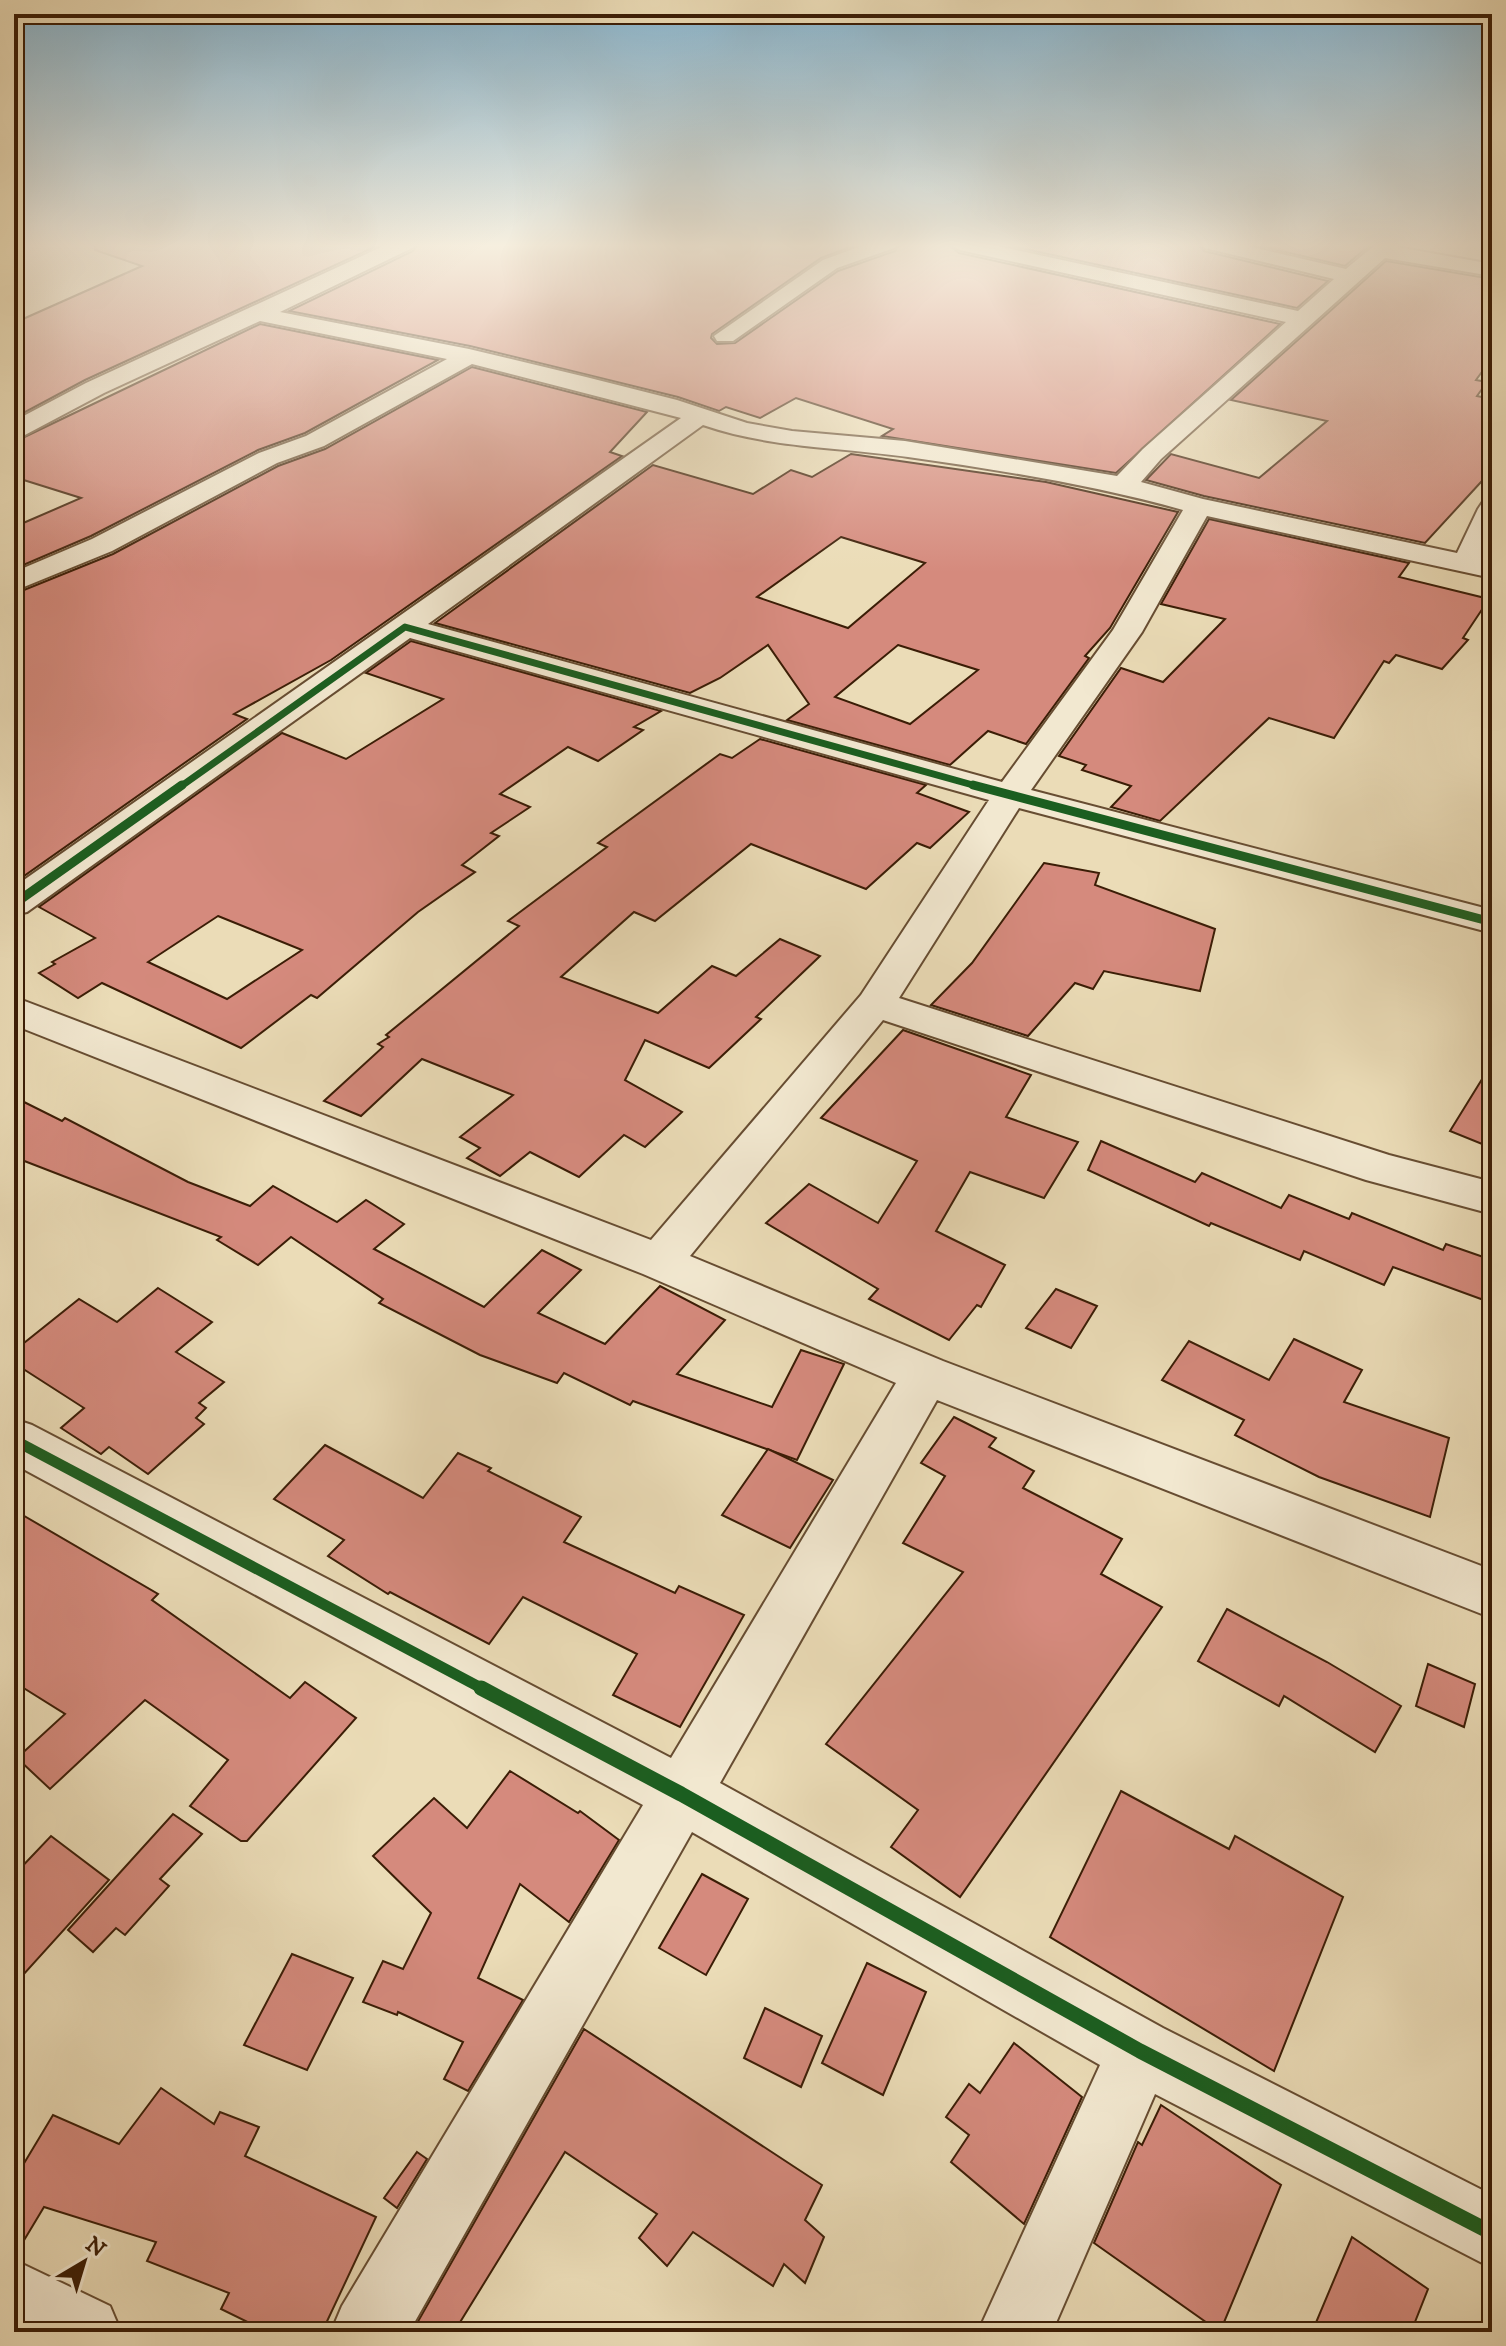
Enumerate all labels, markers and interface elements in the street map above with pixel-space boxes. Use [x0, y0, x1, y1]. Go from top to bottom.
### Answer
north arrow [44, 2222, 124, 2302]
text: N [80, 2231, 111, 2264]

